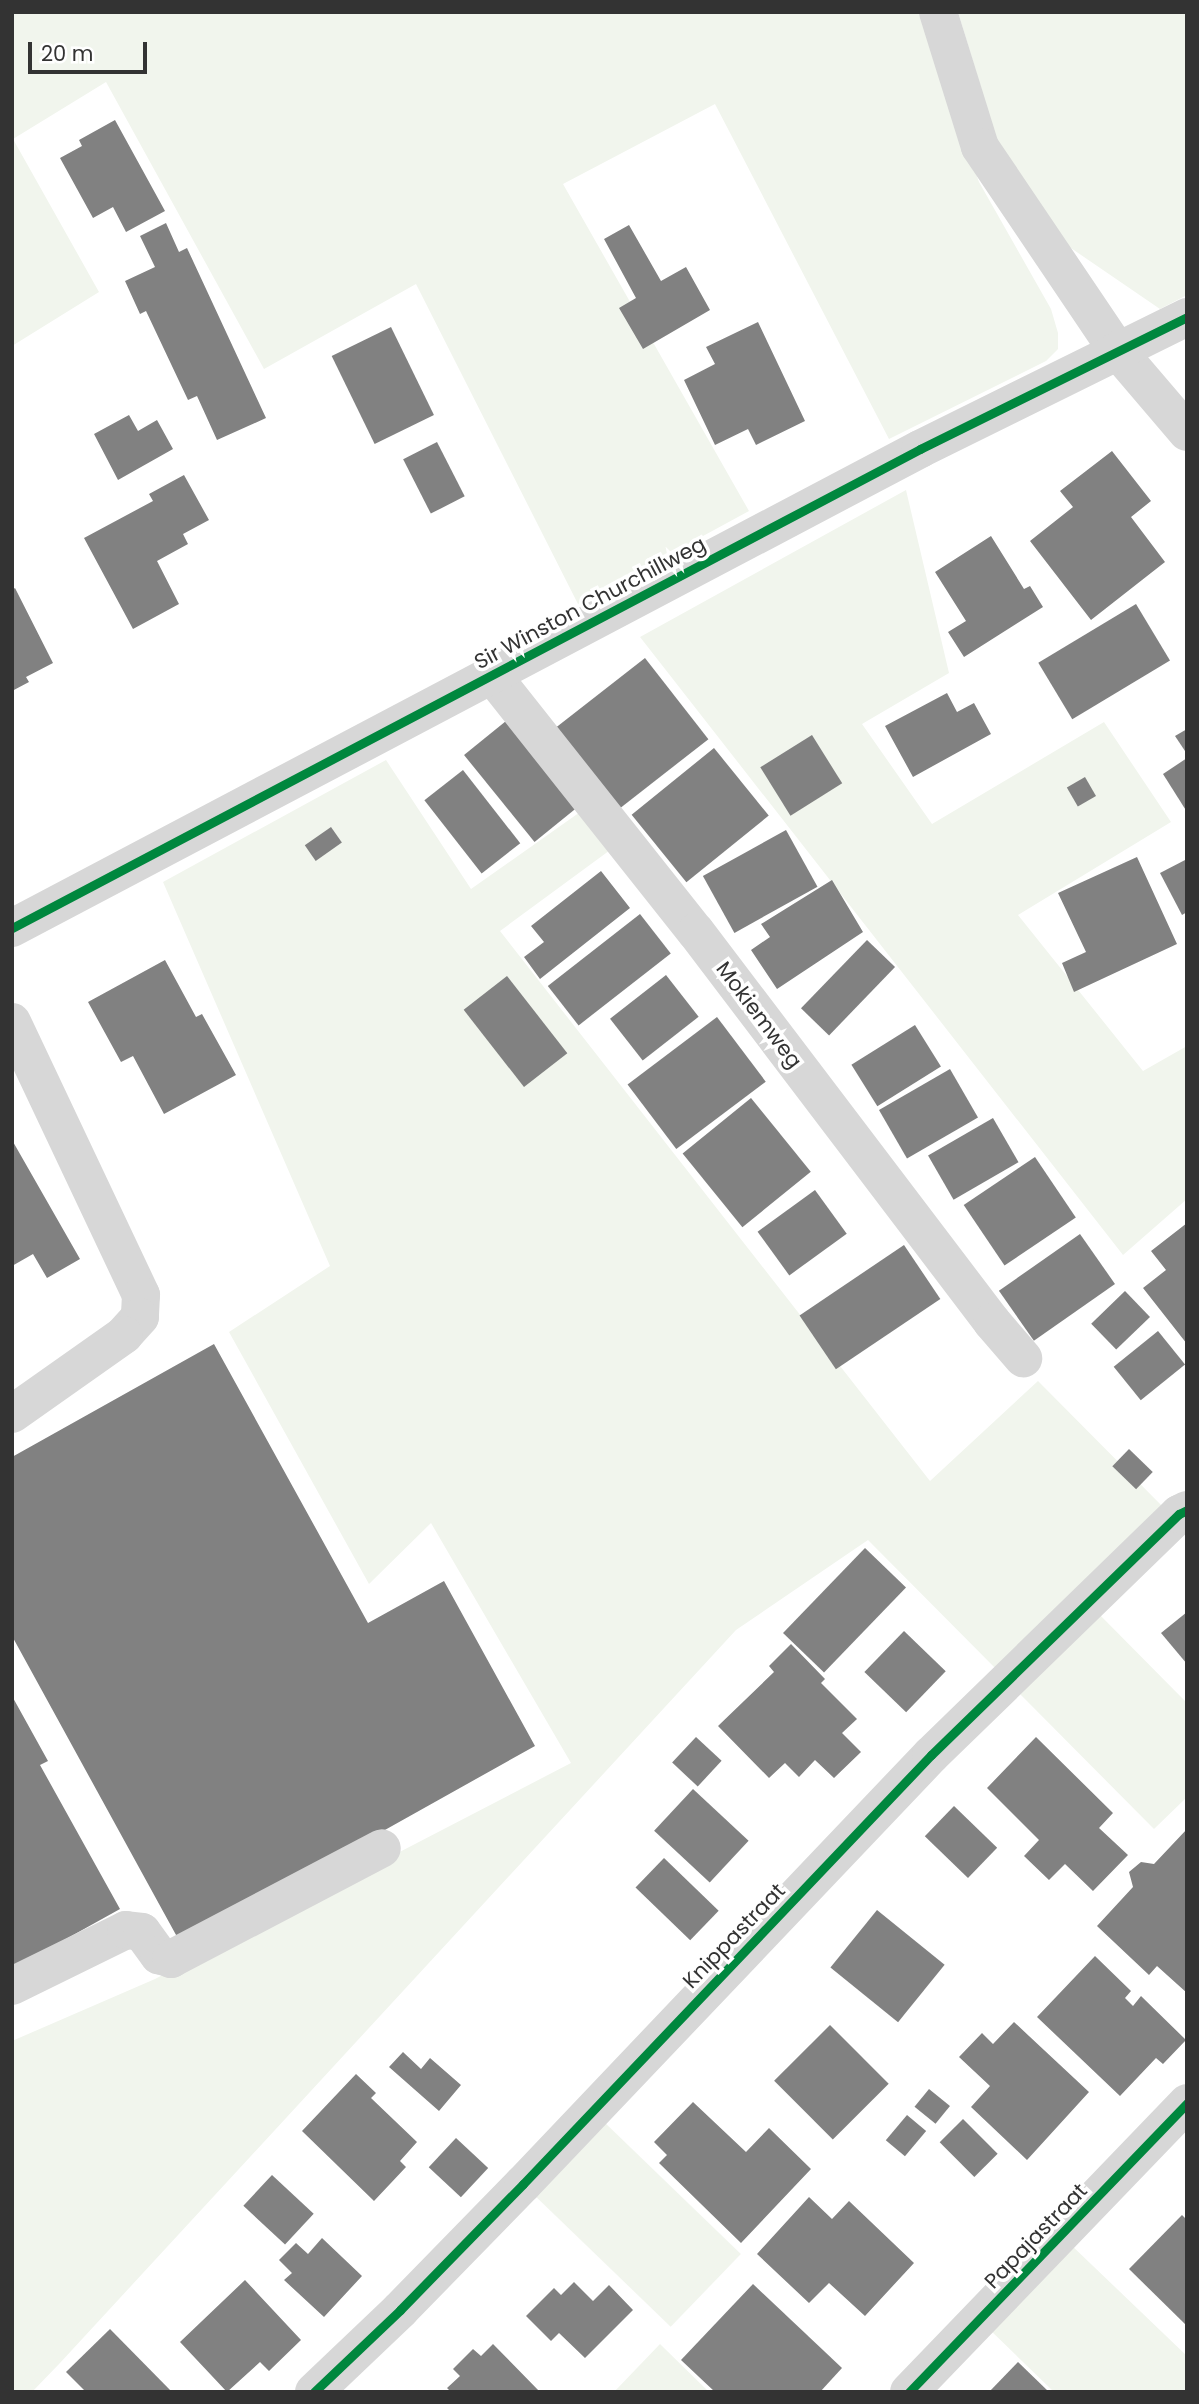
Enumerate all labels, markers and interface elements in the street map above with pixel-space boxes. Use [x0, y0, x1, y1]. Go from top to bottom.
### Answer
scale bar [32, 28, 150, 72]
text: 20 m [41, 39, 94, 68]
street label: Sir Winston Churchillweg [470, 531, 710, 675]
street label: Mokiemweg [711, 957, 807, 1073]
street label: Knippastraat [678, 1878, 790, 1994]
street label: Papajastraat [979, 2178, 1093, 2294]

